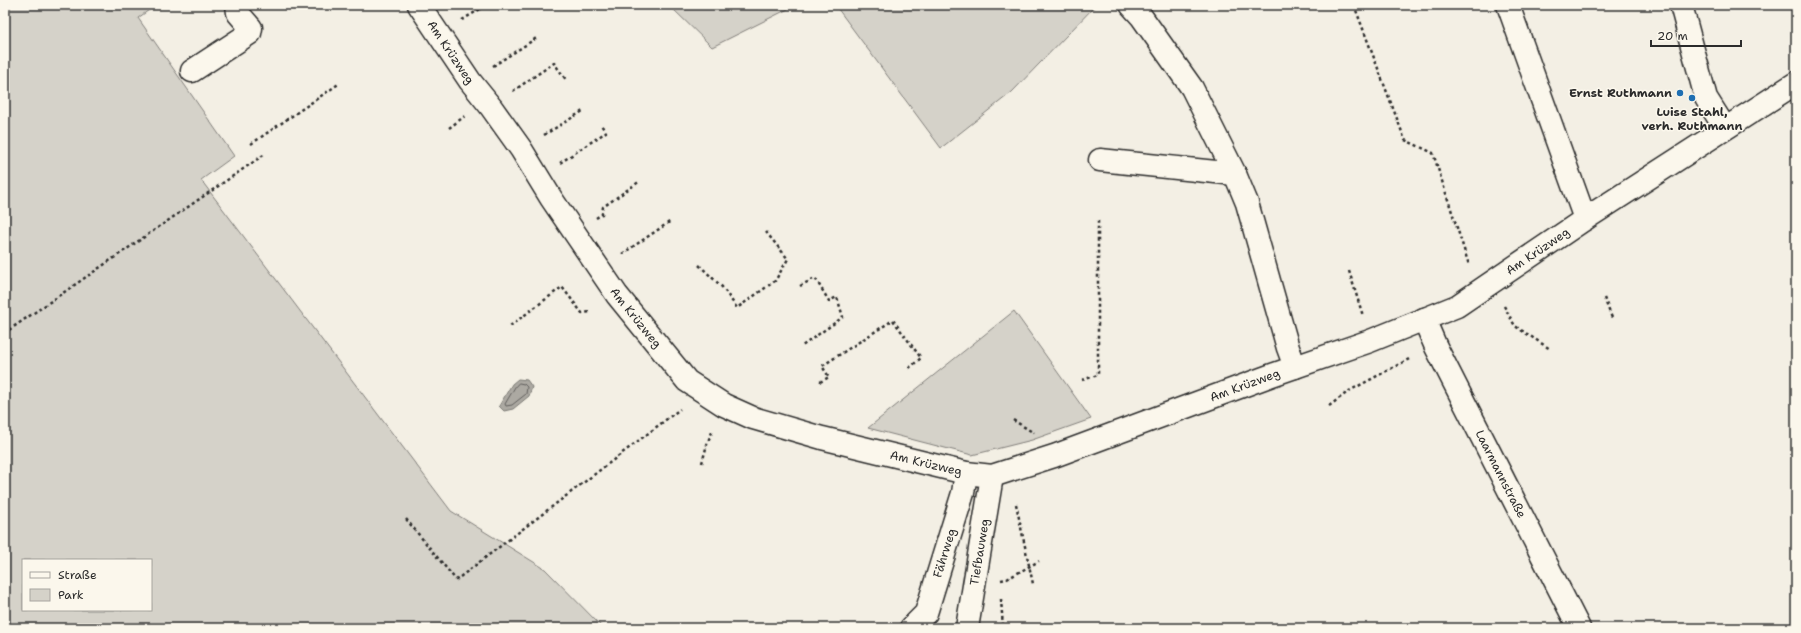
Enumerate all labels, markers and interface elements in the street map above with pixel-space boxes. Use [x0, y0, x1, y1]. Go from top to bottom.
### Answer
street label: Am Krüzweg [424, 17, 478, 87]
scale bar [1651, 22, 1741, 48]
text: 20 m [1657, 28, 1688, 44]
place label: Ernst Ruthmann [1569, 85, 1672, 101]
marker: Ernst Ruthmann [1675, 88, 1685, 98]
marker: Luise Stahl, verh. Ruthmann [1687, 93, 1697, 103]
place label: Luise Stahl, verh. Ruthmann [1641, 104, 1743, 134]
street label: Am Krüzweg [1503, 224, 1573, 279]
street label: Am Krüzweg [606, 285, 665, 352]
street label: Am Krüzweg [1207, 365, 1282, 405]
street label: Laarmannstraße [1472, 427, 1530, 521]
street label: Am Krüzweg [888, 447, 964, 480]
street label: Tiefbauweg [966, 518, 993, 587]
street label: Fährweg [929, 526, 960, 580]
legend [22, 559, 152, 611]
text: Straße [58, 567, 97, 583]
text: Park [58, 587, 84, 603]

